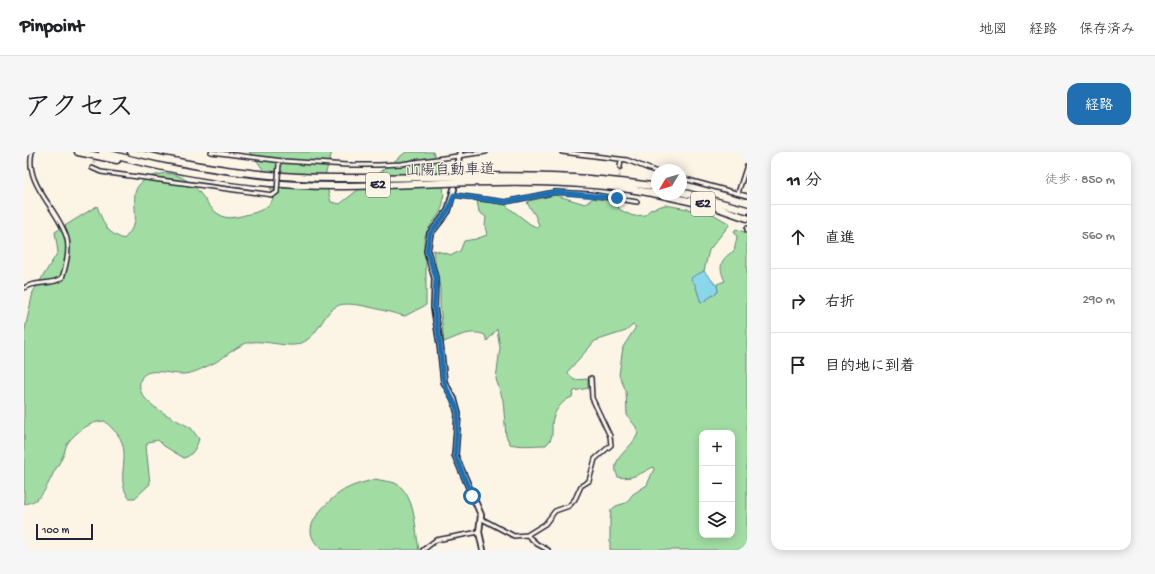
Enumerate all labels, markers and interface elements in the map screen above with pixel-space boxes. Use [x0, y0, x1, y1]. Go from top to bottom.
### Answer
text: Pinpoint [20, 16, 84, 39]
text: 地図 [979, 22, 1007, 39]
text: 経路 [1029, 22, 1057, 39]
text: 保存済み [1079, 22, 1135, 39]
button: 経路 [1067, 83, 1131, 125]
text: アクセス [24, 93, 134, 126]
street label: 山陽自動車道 [405, 160, 495, 181]
north arrow [651, 164, 687, 200]
text: 11 分 [787, 172, 822, 192]
road number: E2 [366, 173, 390, 197]
text: 徒歩 · 850 m [1045, 173, 1115, 188]
route end [608, 189, 626, 207]
road number: E2 [691, 192, 715, 216]
icon: ahead [787, 226, 809, 248]
text: 560 m [1082, 229, 1115, 244]
text: 直進 [825, 230, 855, 248]
icon: right [787, 290, 809, 312]
text: 290 m [1082, 293, 1115, 308]
text: 右折 [825, 294, 855, 312]
icon: arrive [787, 354, 809, 376]
text: 目的地に到着 [825, 358, 915, 376]
map controls [699, 430, 735, 538]
button: + [699, 430, 735, 466]
button: − [699, 466, 735, 502]
route start [463, 487, 481, 505]
button: layers [699, 502, 735, 538]
scale bar [36, 522, 93, 541]
text: 100 m [42, 525, 69, 537]

